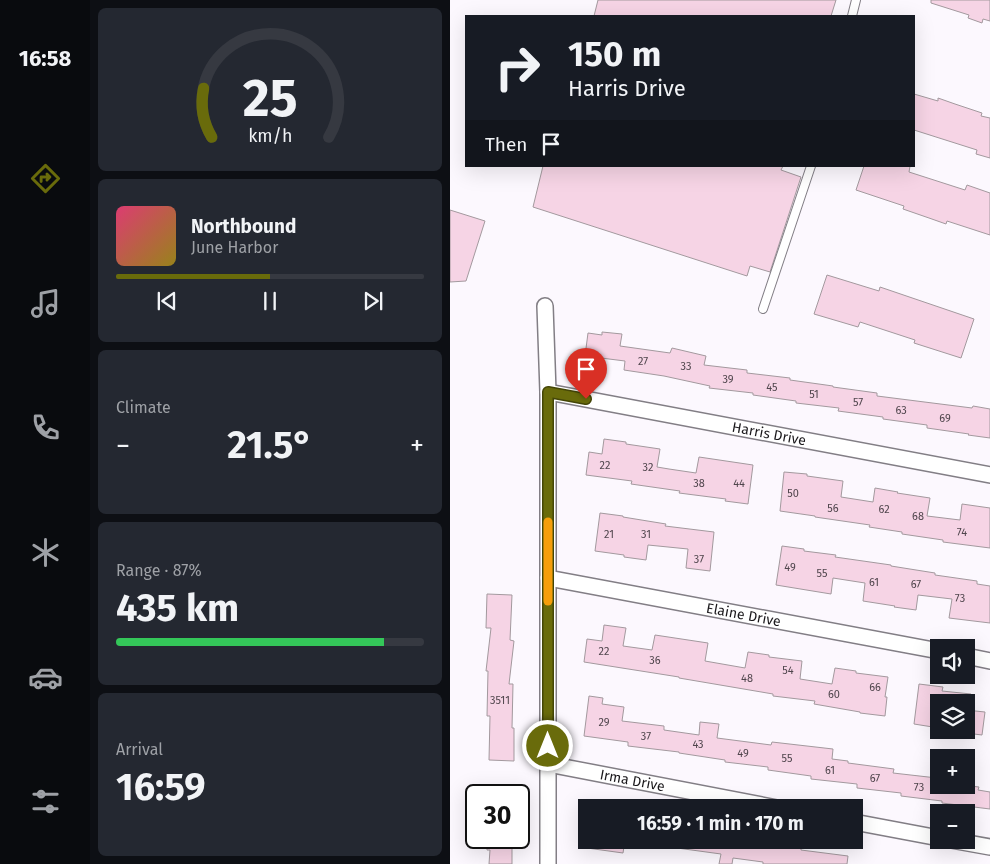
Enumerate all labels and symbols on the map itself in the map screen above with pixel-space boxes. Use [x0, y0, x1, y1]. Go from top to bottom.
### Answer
pin [565, 348, 607, 399]
house number: 27 [638, 355, 648, 368]
house number: 33 [681, 360, 691, 373]
house number: 39 [722, 373, 734, 386]
house number: 45 [766, 381, 778, 394]
house number: 51 [809, 388, 819, 401]
house number: 57 [853, 396, 863, 409]
house number: 63 [895, 404, 907, 417]
house number: 69 [939, 412, 951, 425]
street label: Harris Drive [731, 419, 807, 449]
house number: 22 [600, 459, 610, 472]
house number: 32 [643, 461, 653, 474]
house number: 38 [693, 477, 705, 490]
house number: 44 [733, 477, 745, 490]
house number: 50 [787, 487, 799, 500]
house number: 56 [827, 502, 839, 515]
house number: 62 [878, 503, 890, 516]
house number: 68 [912, 510, 924, 523]
house number: 74 [957, 526, 967, 539]
house number: 21 [604, 528, 614, 541]
house number: 31 [641, 528, 651, 541]
house number: 37 [694, 553, 704, 566]
house number: 49 [784, 561, 796, 574]
house number: 55 [817, 567, 828, 580]
house number: 61 [869, 576, 879, 589]
house number: 67 [911, 578, 921, 591]
house number: 73 [955, 592, 965, 605]
street label: Elaine Drive [705, 600, 782, 630]
house number: 22 [599, 645, 609, 658]
house number: 36 [649, 654, 661, 667]
house number: 54 [782, 664, 794, 677]
house number: 48 [741, 672, 753, 685]
house number: 66 [869, 681, 881, 694]
house number: 60 [828, 688, 840, 701]
house number: 3511 [490, 694, 510, 707]
house number: 29 [598, 716, 610, 729]
position arrow [521, 719, 573, 771]
house number: 37 [641, 730, 651, 743]
house number: 43 [692, 738, 704, 751]
house number: 49 [737, 747, 749, 760]
house number: 55 [782, 752, 793, 765]
house number: 61 [825, 764, 835, 777]
street label: Irma Drive [598, 766, 666, 795]
house number: 67 [870, 772, 880, 785]
house number: 73 [914, 781, 924, 794]
speed limit sign: 30 [465, 784, 530, 849]

